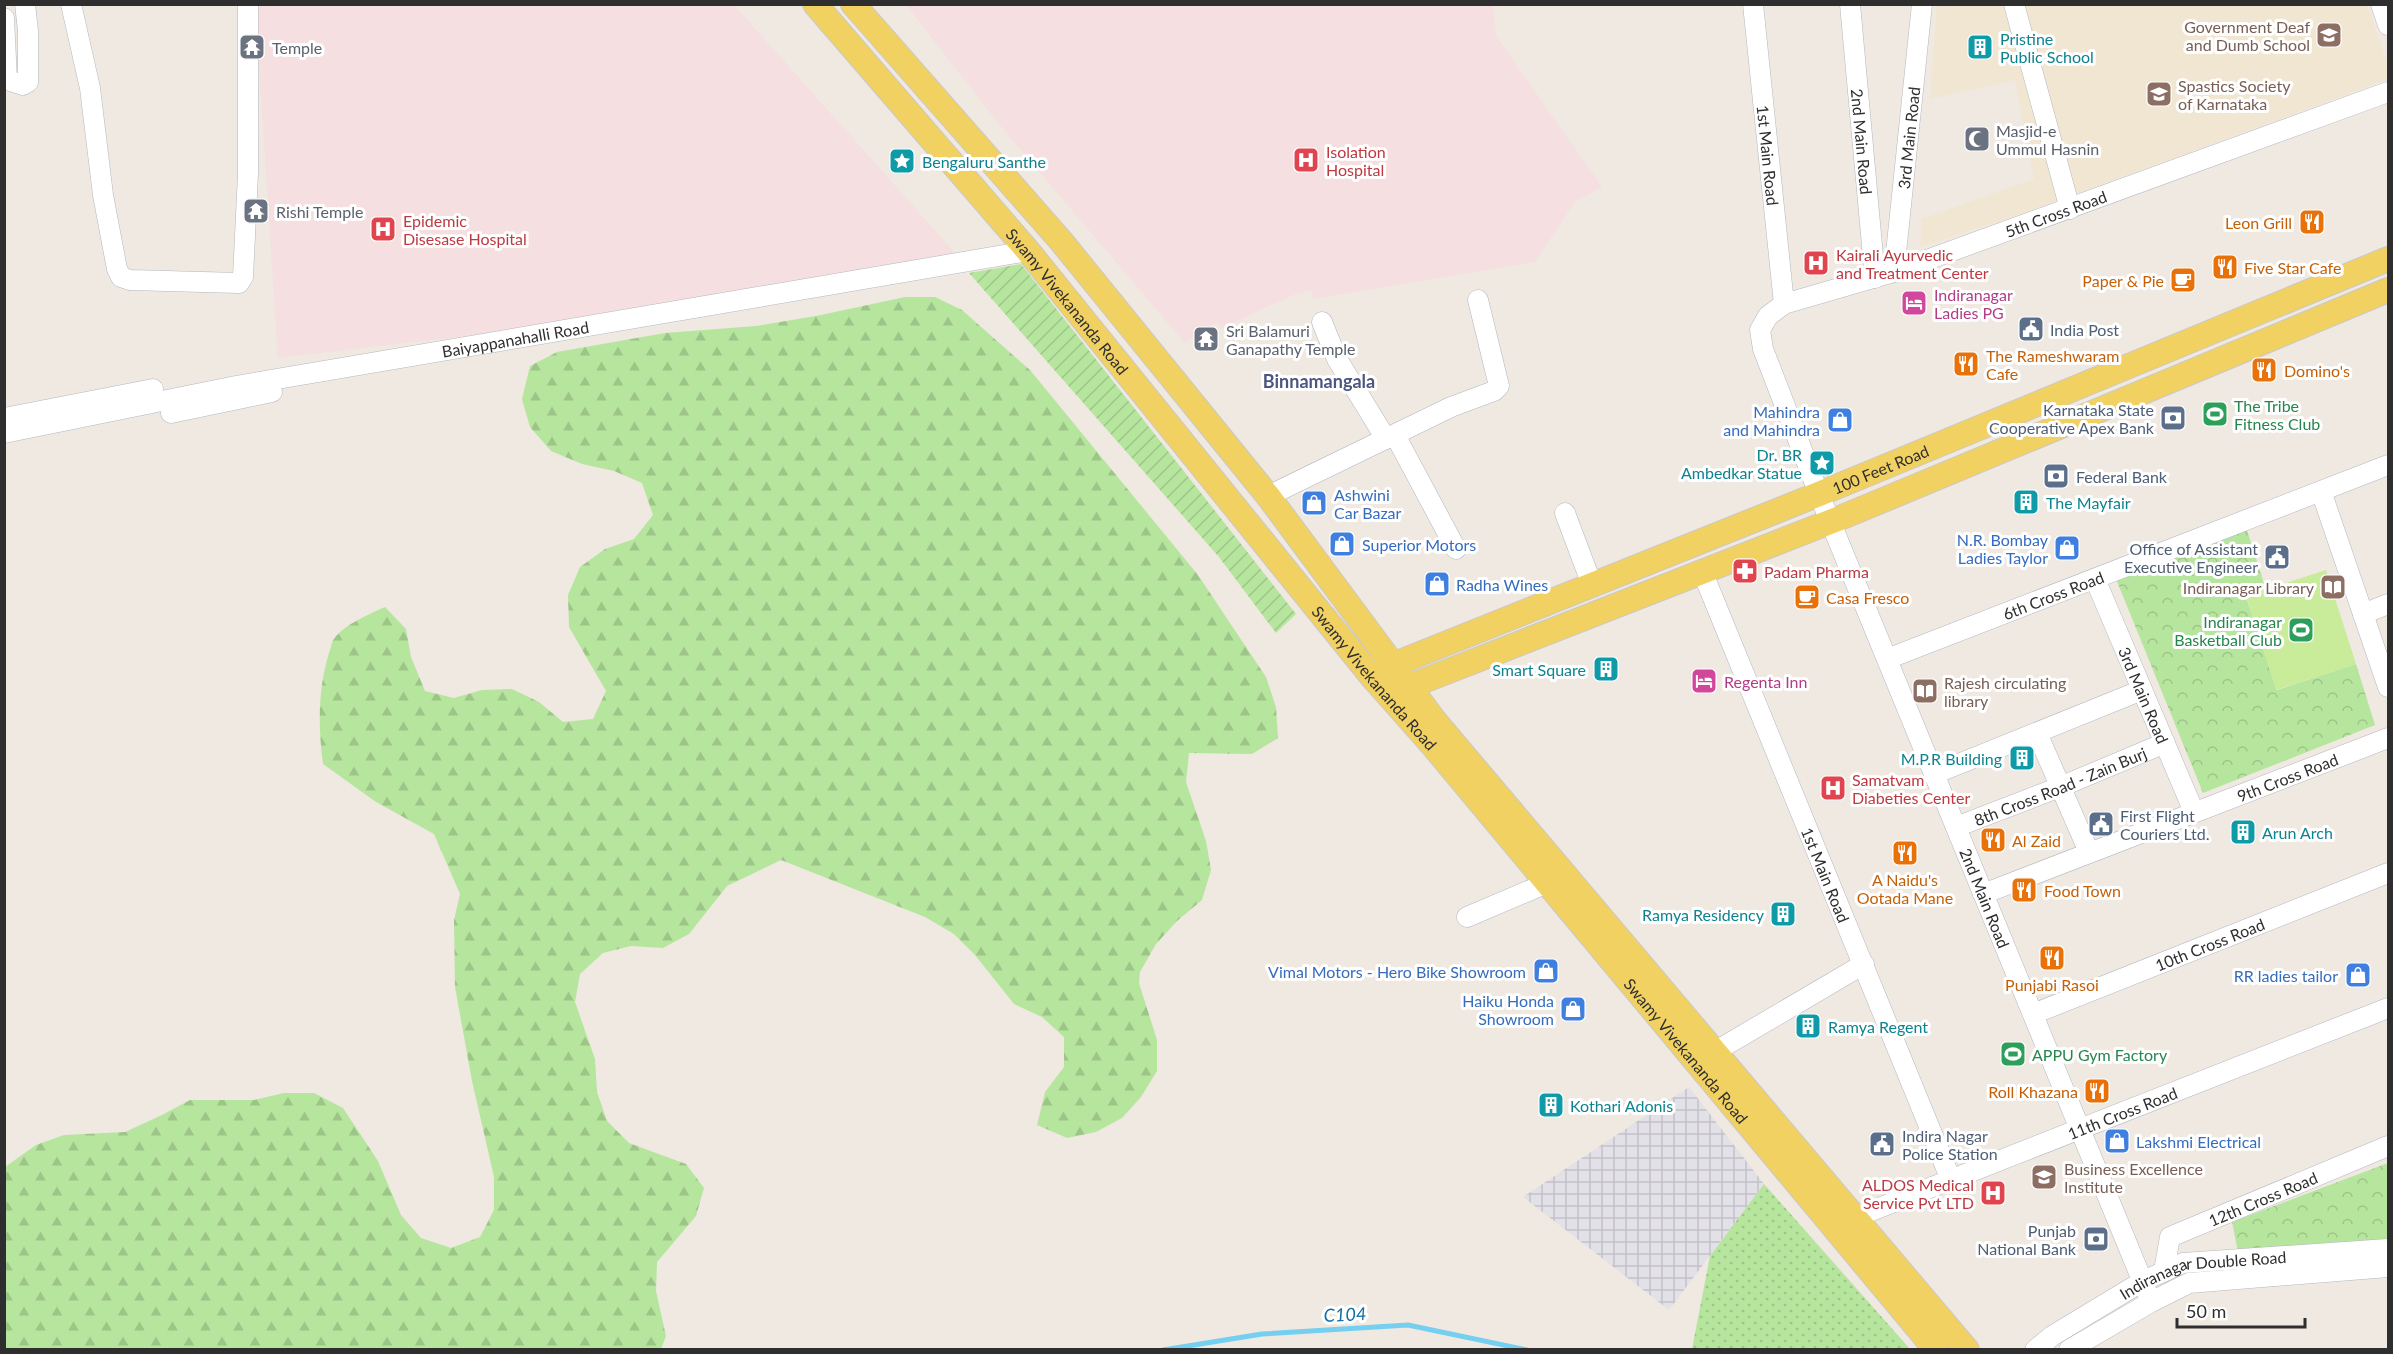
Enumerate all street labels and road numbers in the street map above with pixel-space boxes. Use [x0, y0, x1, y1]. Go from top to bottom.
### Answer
street label: 3rd Main Road [1893, 86, 1923, 190]
street label: 2nd Main Road [1848, 88, 1877, 195]
street label: 1st Main Road [1754, 104, 1783, 206]
street label: 5th Cross Road [2002, 186, 2109, 240]
street label: Swamy Vivekananda Road [1003, 224, 1133, 378]
street label: Baiyappanahalli Road [440, 317, 590, 360]
street label: 100 Feet Road [1829, 440, 1931, 497]
street label: 6th Cross Road [2000, 567, 2106, 623]
street label: Swamy Vivekananda Road [1309, 602, 1441, 753]
street label: 3rd Main Road [2115, 644, 2173, 746]
street label: 8th Cross Road - Zain Burj [1971, 742, 2149, 829]
street label: 9th Cross Road [2234, 749, 2340, 805]
street label: 1st Main Road [1798, 824, 1854, 925]
street label: 2nd Main Road [1956, 845, 2014, 951]
street label: 10th Cross Road [2152, 914, 2267, 974]
street label: Swamy Vivekananda Road [1621, 974, 1752, 1127]
street label: 11th Cross Road [2065, 1082, 2180, 1142]
street label: 12th Cross Road [2206, 1167, 2320, 1229]
street label: Indiranagar Double Road [2116, 1246, 2287, 1303]

